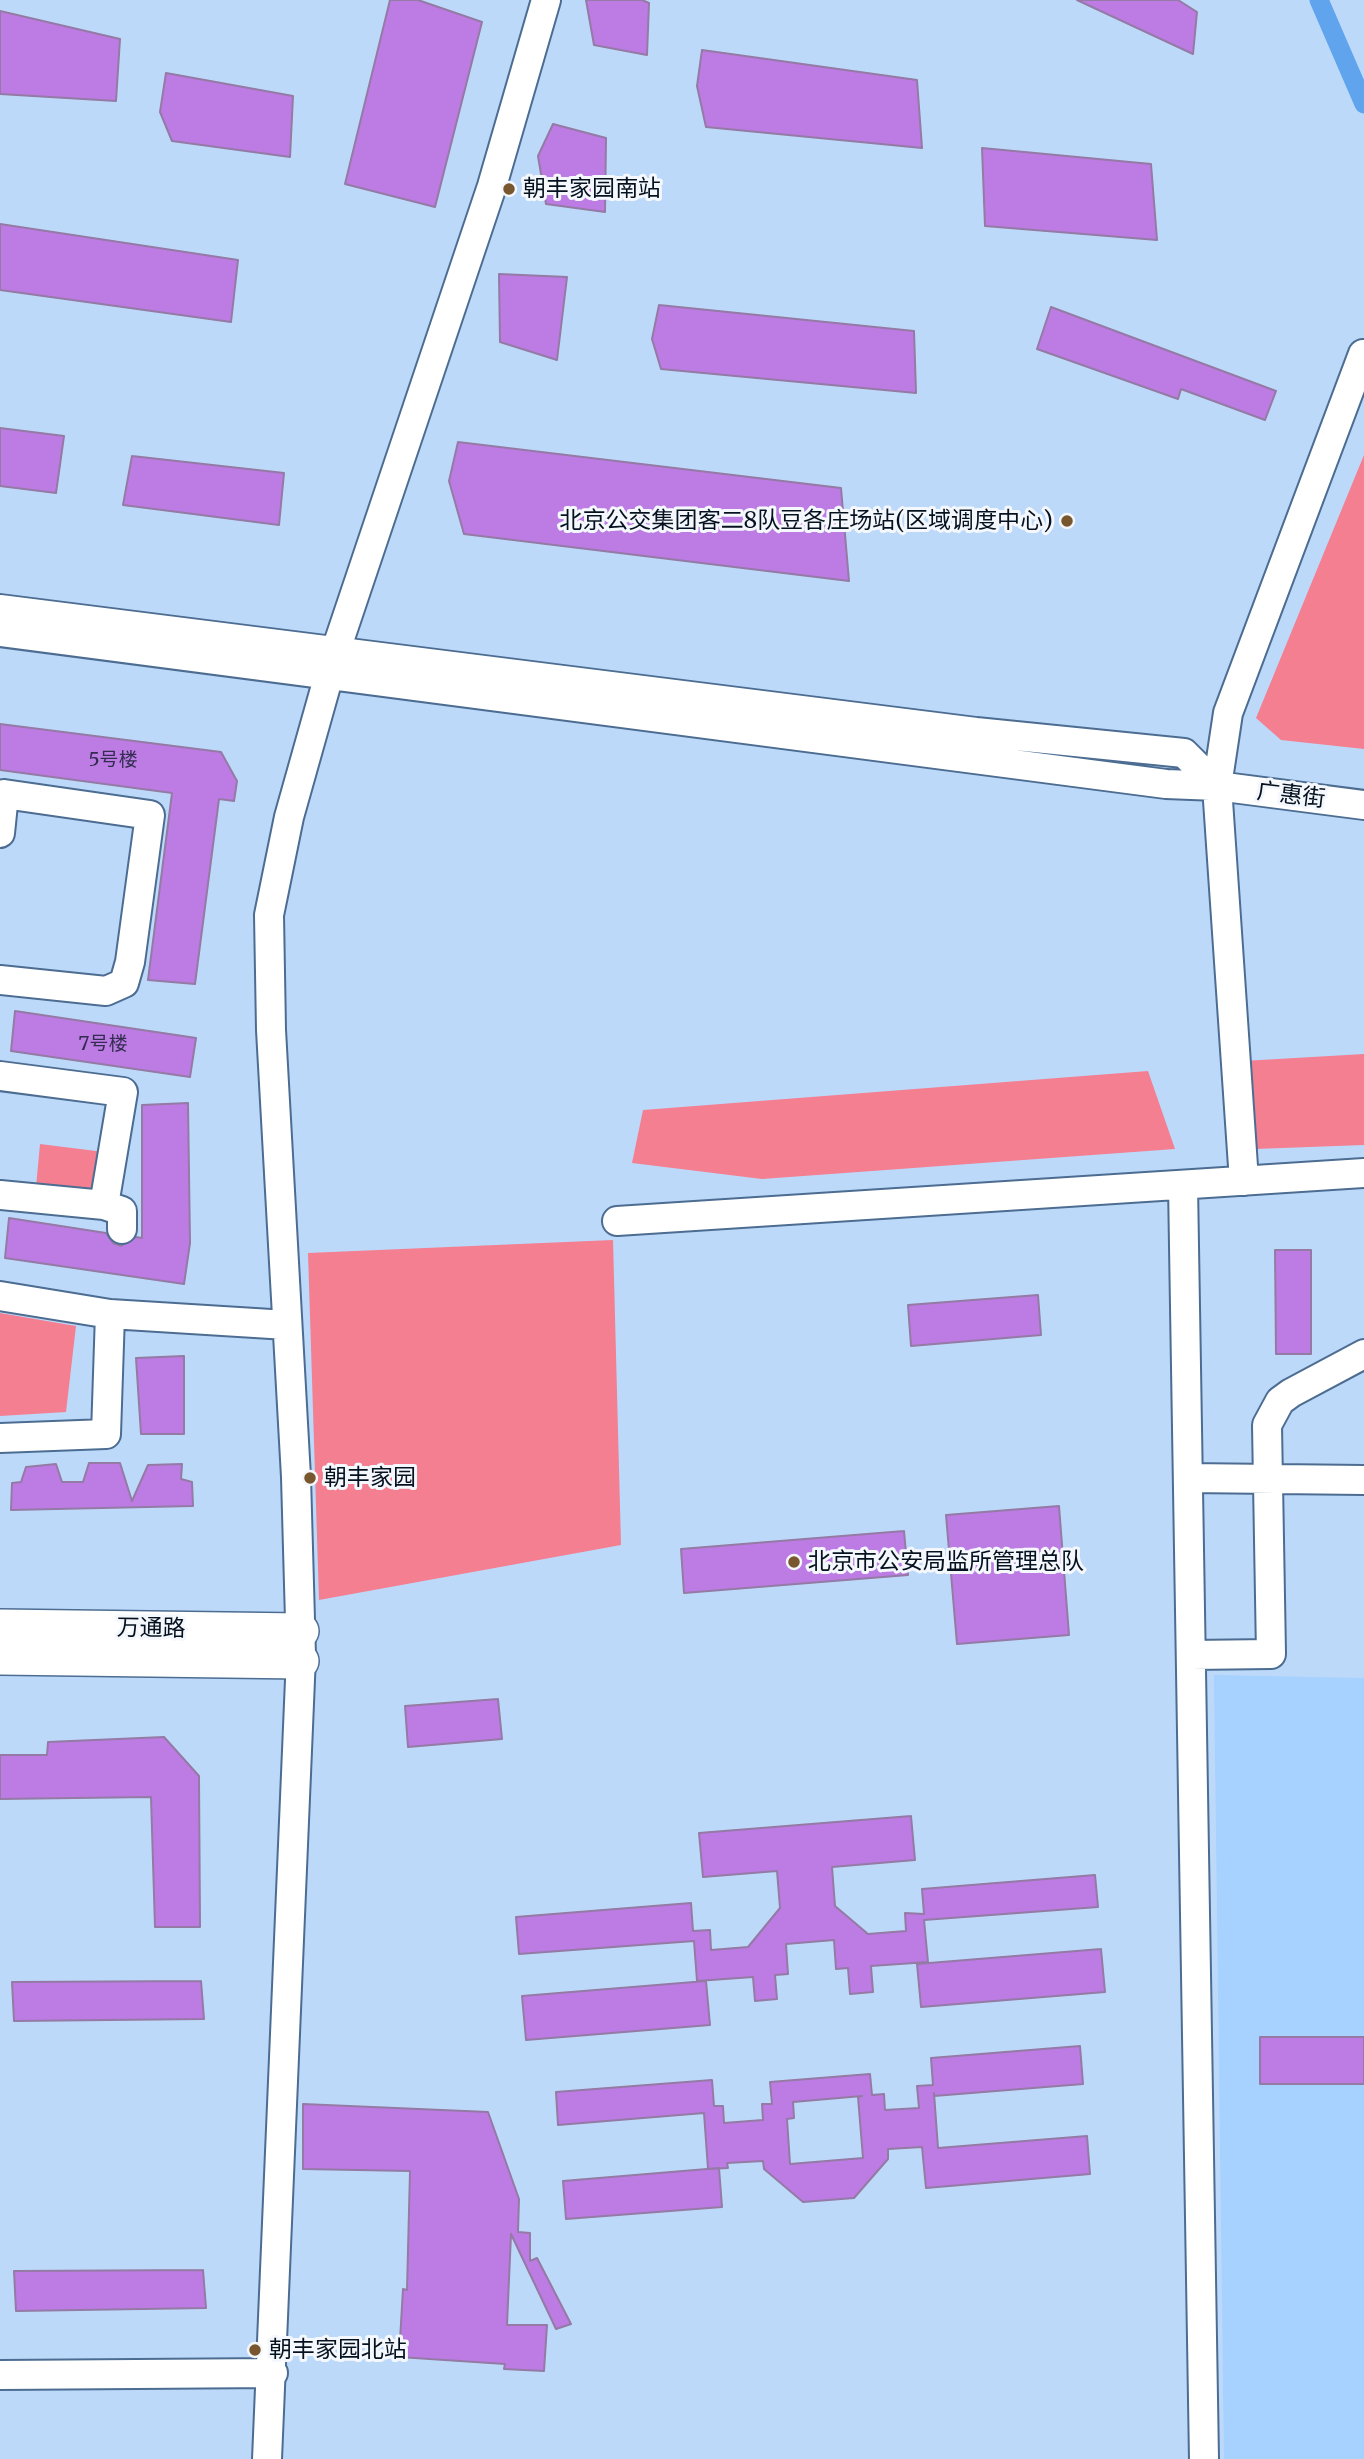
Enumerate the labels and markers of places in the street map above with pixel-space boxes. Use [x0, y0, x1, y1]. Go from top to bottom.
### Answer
place label: 朝丰家园南站 [523, 175, 661, 203]
marker: 朝丰家园南站 [501, 181, 517, 197]
place label: 北京公交集团客二8队豆各庄场站(区域调度中心) [560, 507, 1053, 535]
marker: 北京公交集团客二8队豆各庄场站(区域调度中心) [1059, 513, 1075, 529]
place label: 朝丰家园 [324, 1464, 416, 1492]
marker: 朝丰家园 [302, 1470, 318, 1486]
place label: 北京市公安局监所管理总队 [808, 1548, 1084, 1576]
marker: 北京市公安局监所管理总队 [786, 1554, 802, 1570]
place label: 朝丰家园北站 [269, 2336, 407, 2364]
marker: 朝丰家园北站 [247, 2342, 263, 2358]

